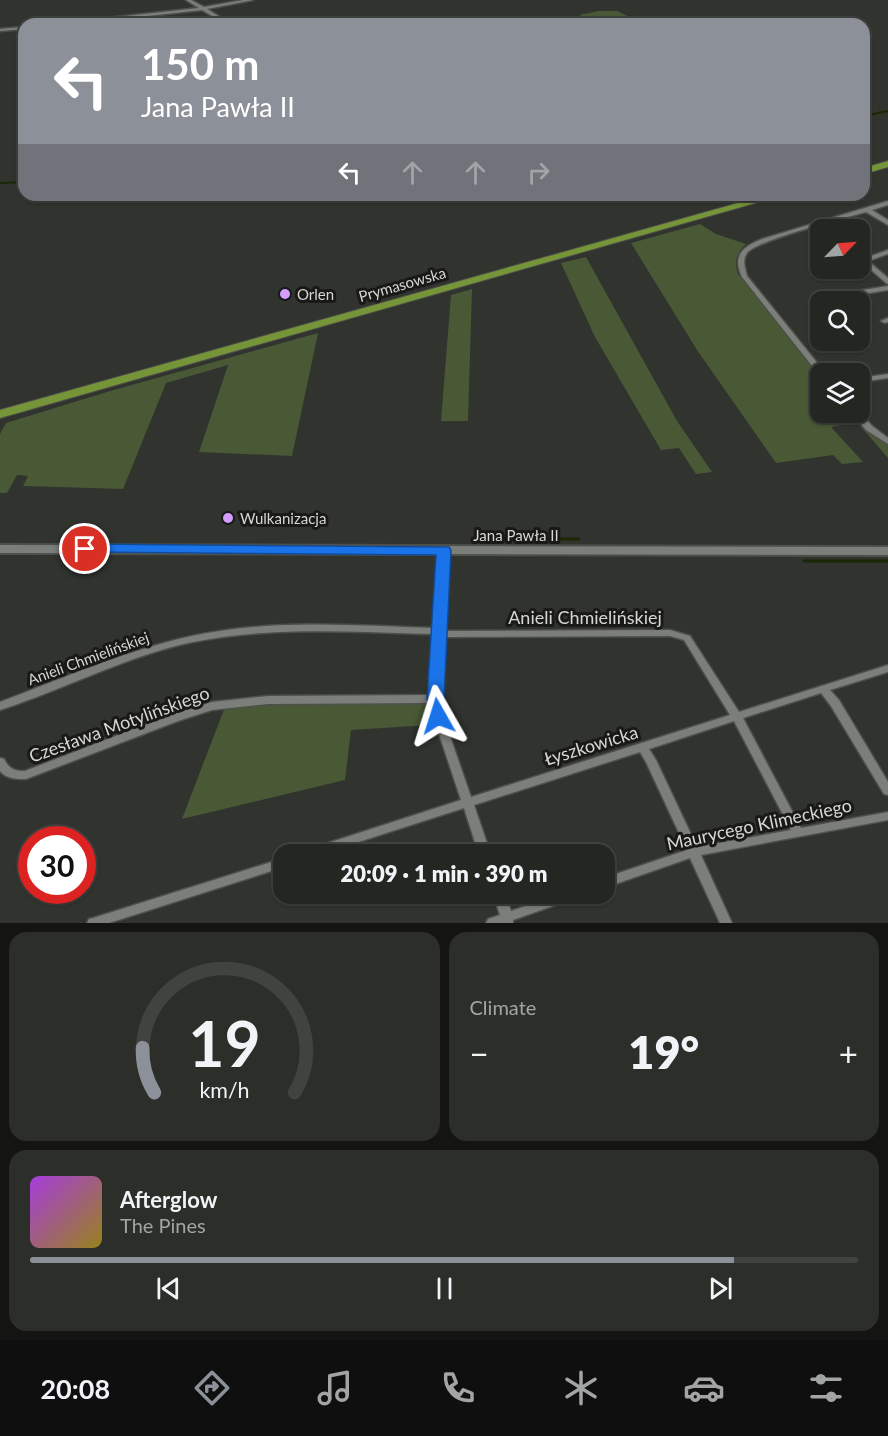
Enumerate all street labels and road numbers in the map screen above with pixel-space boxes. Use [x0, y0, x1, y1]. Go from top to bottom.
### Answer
street label: Prymasowska [356, 263, 448, 305]
street label: Jana Pawła II [473, 526, 559, 544]
street label: Anieli Chmielińskiej [508, 606, 662, 628]
street label: Anieli Chmielińskiej [25, 628, 151, 688]
street label: Czesława Motylińskiego [26, 681, 212, 767]
street label: Łyszkowicka [542, 720, 640, 770]
street label: Maurycego Klimeckiego [664, 794, 854, 854]

